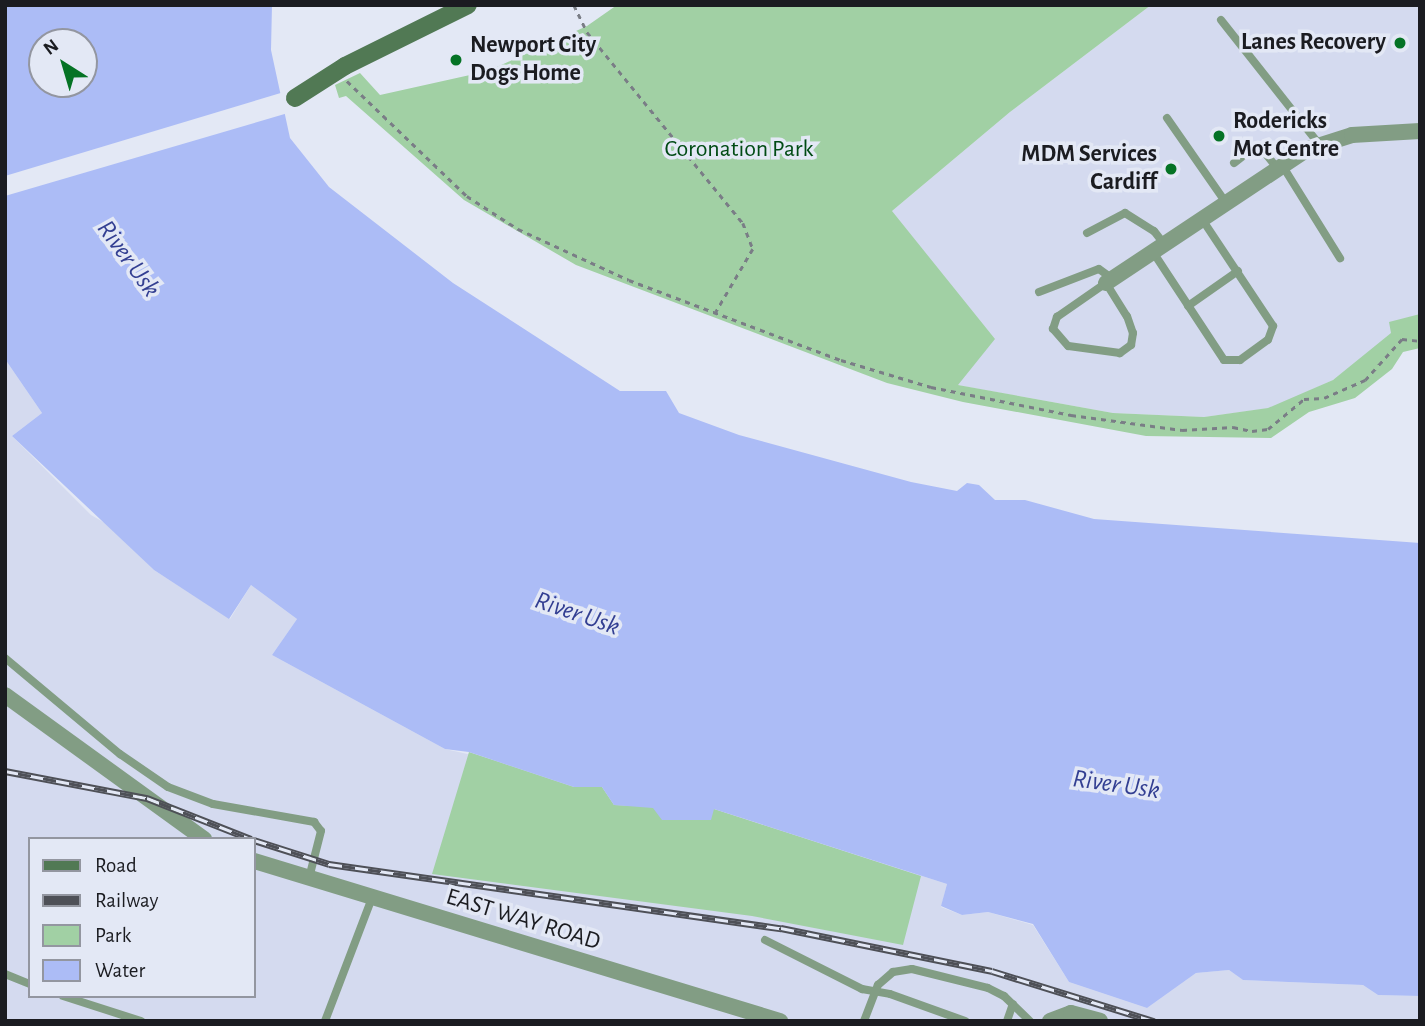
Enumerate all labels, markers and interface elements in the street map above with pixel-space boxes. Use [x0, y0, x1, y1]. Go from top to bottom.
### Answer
north arrow [28, 28, 98, 98]
place label: Lanes Recovery [1241, 29, 1386, 57]
place label: Newport City Dogs Home [470, 32, 596, 88]
marker: Lanes Recovery [1392, 35, 1408, 51]
text: N [40, 36, 62, 59]
marker: Newport City Dogs Home [448, 52, 464, 68]
place label: Rodericks Mot Centre [1233, 108, 1339, 164]
marker: Rodericks Mot Centre [1211, 128, 1227, 144]
park label: Coronation Park [664, 136, 814, 164]
place label: MDM Services Cardiff [1021, 141, 1157, 197]
marker: MDM Services Cardiff [1163, 161, 1179, 177]
water label: River Usk [90, 214, 166, 304]
water label: River Usk [531, 585, 623, 643]
water label: River Usk [1071, 763, 1161, 807]
legend [28, 837, 256, 998]
text: Road [95, 855, 137, 876]
street label: EAST WAY ROAD [442, 883, 604, 957]
text: Railway [95, 890, 158, 911]
text: Park [95, 925, 131, 946]
text: Water [95, 960, 145, 981]

